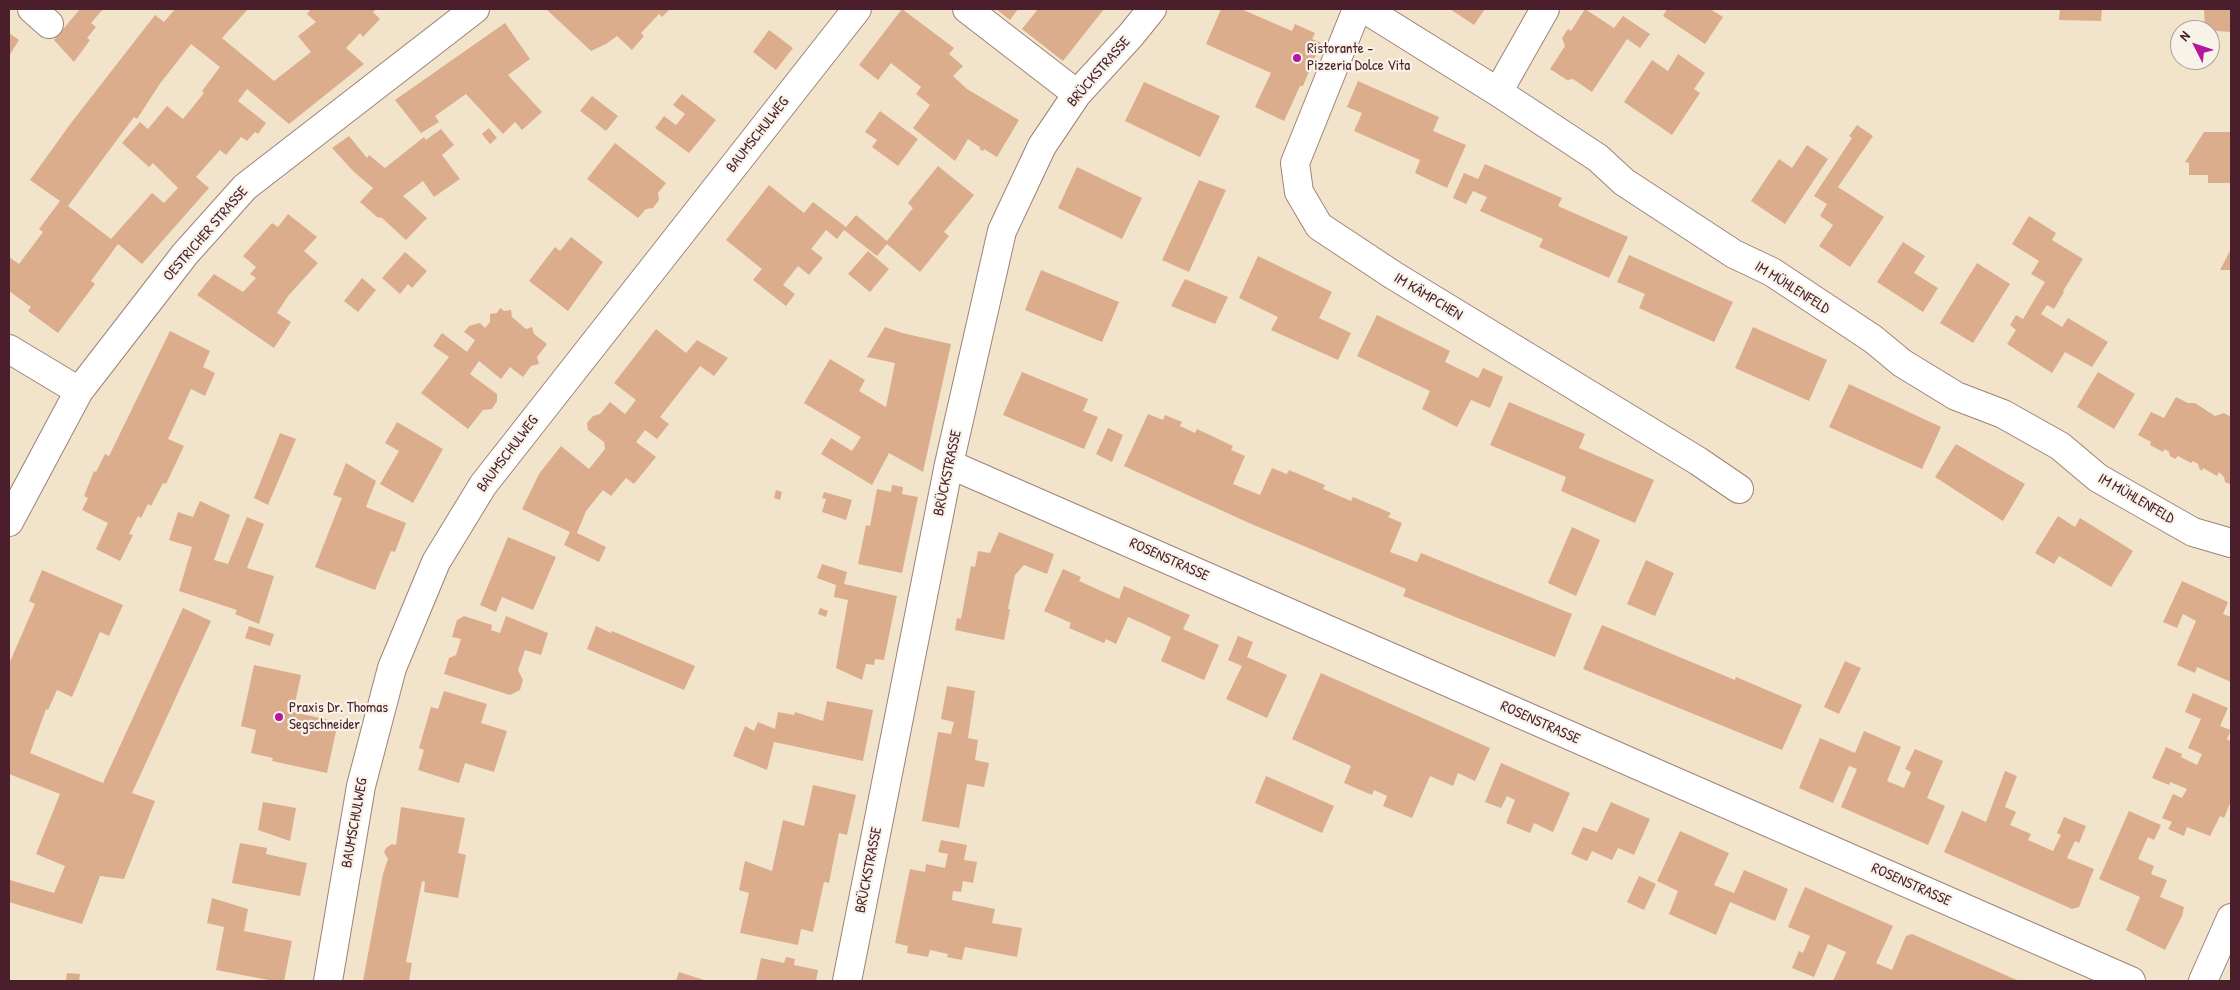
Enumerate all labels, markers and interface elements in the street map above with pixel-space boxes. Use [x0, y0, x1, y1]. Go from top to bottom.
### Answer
north arrow [2170, 20, 2220, 70]
text: N [2174, 26, 2194, 45]
street label: BRÜCKSTRASSE [1064, 33, 1134, 111]
place label: Ristorante - Pizzeria Dolce Vita [1307, 40, 1410, 75]
marker: Ristorante - Pizzeria Dolce Vita [1291, 52, 1303, 64]
street label: BAUMSCHULWEG [723, 94, 793, 176]
street label: OESTRICHER STRASSE [160, 183, 252, 285]
street label: IM MÜHLENFELD [1751, 258, 1833, 318]
street label: IM KÄMPCHEN [1390, 269, 1466, 325]
street label: BAUMSCHULWEG [473, 412, 543, 496]
street label: BRÜCKSTRASSE [930, 428, 966, 518]
street label: IM MÜHLENFELD [2095, 470, 2177, 528]
street label: ROSENSTRASSE [1126, 534, 1212, 586]
street label: ROSENSTRASSE [1497, 697, 1583, 749]
place label: Praxis Dr. Thomas Segschneider [289, 699, 388, 734]
marker: Praxis Dr. Thomas Segschneider [273, 711, 285, 723]
street label: BAUMSCHULWEG [338, 777, 372, 869]
street label: BRÜCKSTRASSE [852, 826, 886, 914]
street label: ROSENSTRASSE [1868, 859, 1954, 911]

